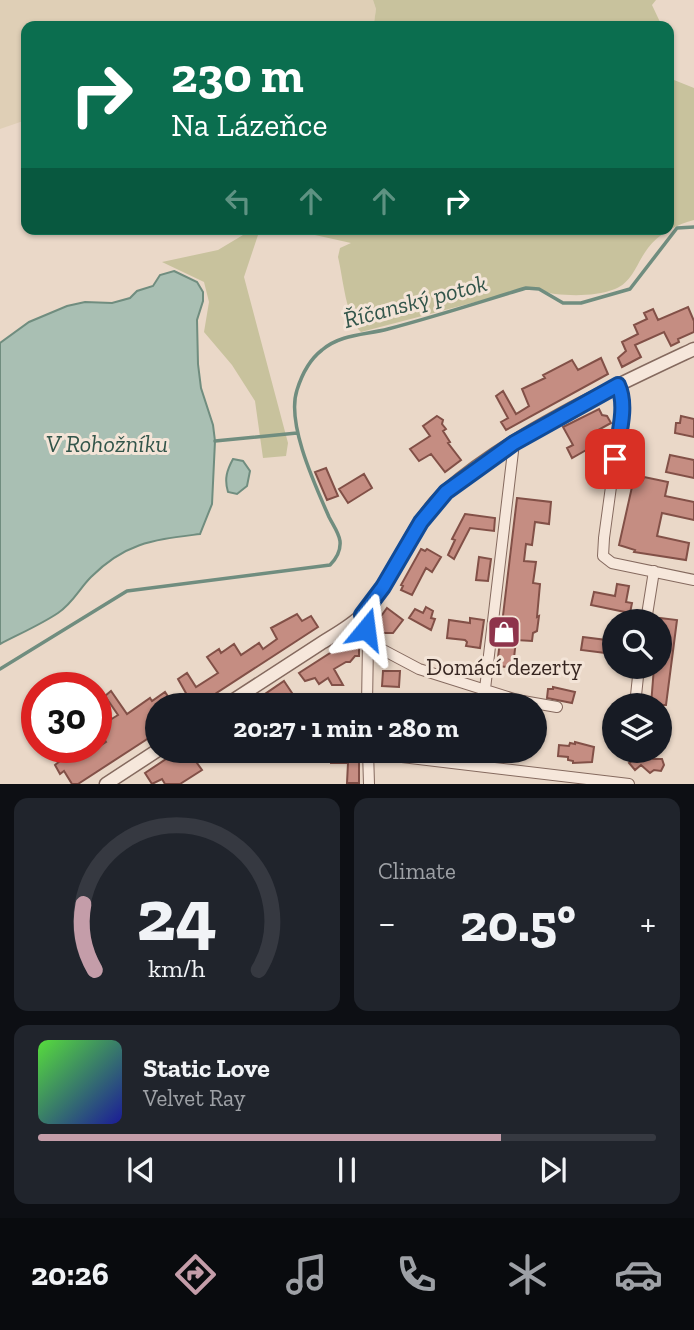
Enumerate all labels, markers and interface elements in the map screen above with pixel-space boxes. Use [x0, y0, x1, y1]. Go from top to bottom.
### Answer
text: 230 m [171, 46, 304, 105]
icon: right [56, 49, 147, 140]
text: Na Lázeňce [171, 106, 328, 144]
icon: left [219, 182, 257, 220]
icon: ahead [292, 182, 330, 220]
icon: ahead [365, 182, 403, 220]
icon: right [438, 182, 476, 220]
water label: Říčanský potok [340, 268, 490, 334]
water label: V Rohožníku [46, 429, 168, 458]
pin [585, 429, 645, 489]
icon: arrive [596, 440, 634, 478]
position arrow [329, 592, 403, 666]
map controls [602, 609, 672, 763]
button: search [602, 609, 672, 679]
shop icon: Domácí dezerty [485, 613, 523, 651]
place label: Domácí dezerty [426, 653, 582, 681]
speed limit sign: 30 [21, 672, 112, 763]
button: layers [602, 693, 672, 763]
text: 20:27 · 1 min · 280 m [233, 712, 459, 744]
text: Climate [378, 857, 456, 885]
text: 24 [137, 872, 217, 960]
text: 20.5° [460, 892, 576, 954]
text: − [378, 900, 396, 946]
text: + [640, 900, 656, 946]
text: km/h [148, 953, 206, 983]
text: Static Love [143, 1052, 270, 1084]
text: Velvet Ray [143, 1084, 245, 1112]
icon: previous [122, 1151, 160, 1189]
icon: pause [328, 1151, 366, 1189]
icon: next [534, 1151, 572, 1189]
icon: directions [171, 1250, 220, 1299]
icon: music [282, 1250, 331, 1299]
icon: phone [392, 1250, 441, 1299]
icon: climate [503, 1250, 552, 1299]
icon: car [614, 1250, 663, 1299]
text: 20:26 [31, 1255, 109, 1293]

